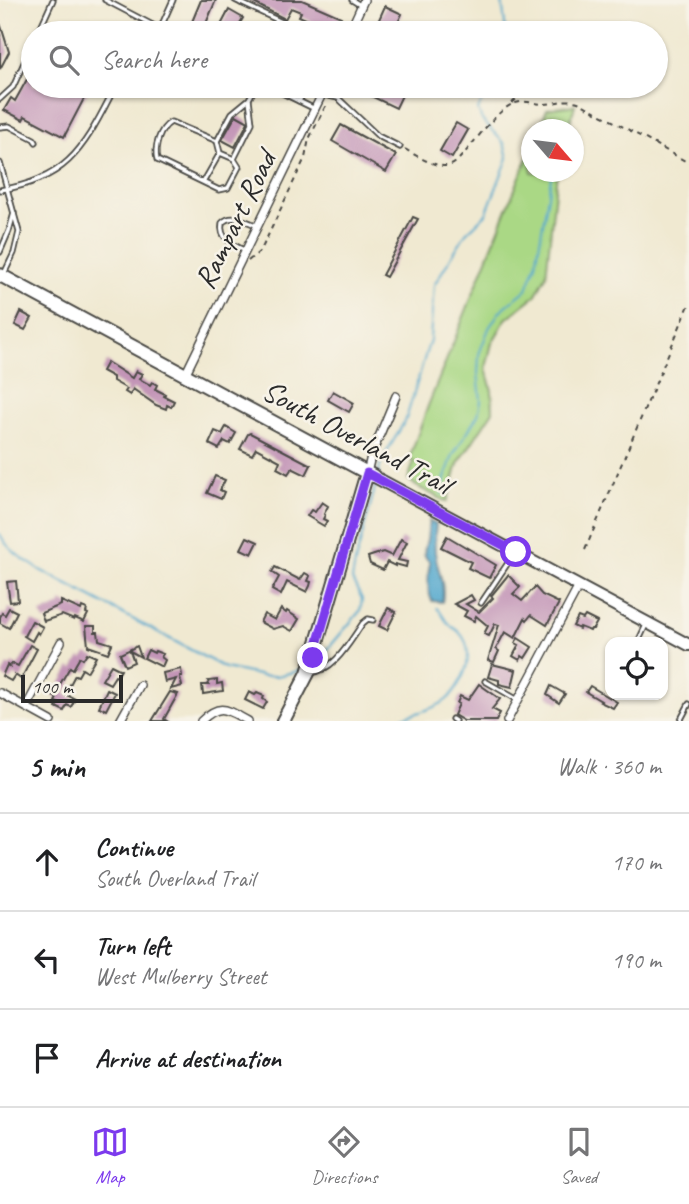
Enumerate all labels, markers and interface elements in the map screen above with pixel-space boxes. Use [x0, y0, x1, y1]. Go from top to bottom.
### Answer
search box [21, 21, 668, 98]
icon: search [45, 41, 83, 79]
text: Search here [101, 43, 207, 76]
north arrow [521, 119, 584, 182]
street label: Rampart Road [185, 141, 286, 295]
street label: South Overland Trail [256, 371, 462, 505]
route start [500, 536, 531, 567]
map controls [605, 637, 668, 700]
button: locate [605, 637, 668, 700]
route end [297, 642, 328, 673]
scale bar [21, 672, 122, 704]
text: 100 m [32, 675, 73, 699]
text: 5 min [28, 748, 85, 786]
text: Walk · 360 m [557, 752, 661, 781]
text: Continue [95, 831, 173, 864]
icon: ahead [28, 843, 66, 881]
text: 170 m [612, 848, 661, 877]
text: South Overland Trail [95, 864, 255, 893]
text: Turn left [95, 929, 170, 962]
icon: left [28, 941, 66, 979]
text: 190 m [612, 946, 661, 975]
text: West Mulberry Street [95, 962, 266, 991]
icon: arrive [28, 1039, 66, 1077]
text: Arrive at destination [95, 1042, 281, 1075]
tab: Map [91, 1123, 129, 1189]
tab: Directions [311, 1123, 378, 1189]
tab: Saved [560, 1123, 598, 1189]

